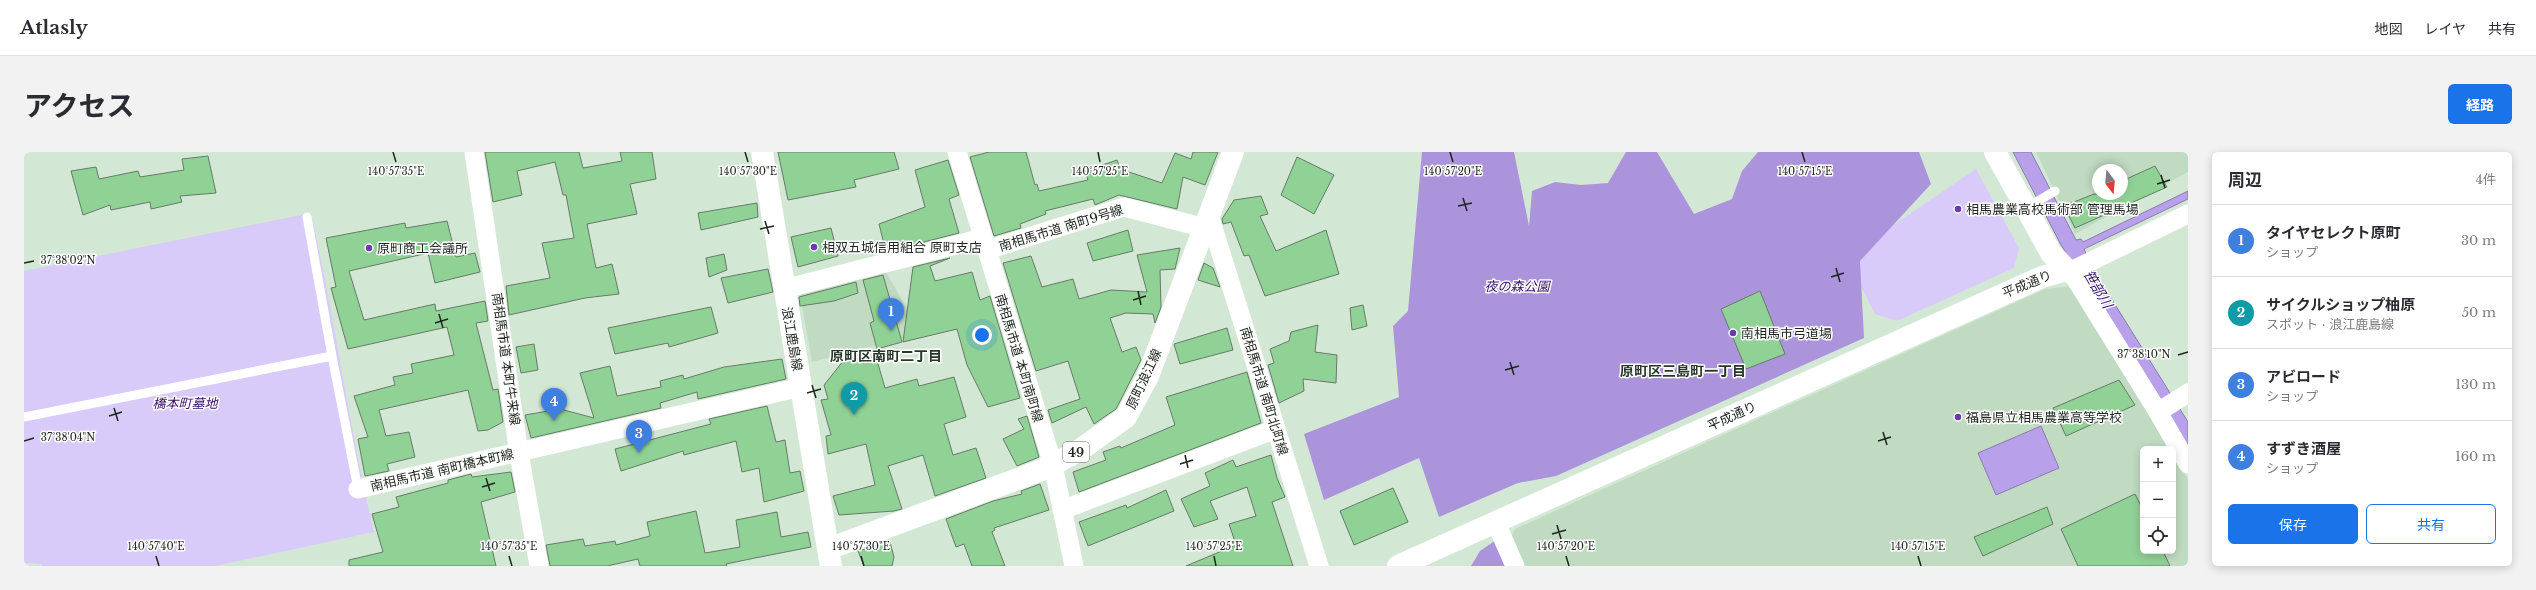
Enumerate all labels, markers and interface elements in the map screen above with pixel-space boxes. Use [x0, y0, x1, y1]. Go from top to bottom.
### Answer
text: Atlasly [20, 16, 88, 39]
text: 地図 [2374, 20, 2402, 38]
text: レイヤ [2424, 20, 2466, 38]
text: 共有 [2488, 20, 2516, 38]
button: 経路 [2448, 84, 2512, 124]
text: アクセス [24, 89, 135, 124]
north arrow [2092, 164, 2128, 200]
text: 140°57'35"E [368, 165, 424, 178]
text: 140°57'30"E [719, 165, 777, 178]
text: 140°57'25"E [1072, 165, 1128, 178]
text: 140°57'20"E [1424, 165, 1482, 178]
text: 140°57'15"E [1778, 165, 1832, 178]
text: 周辺 [2228, 170, 2262, 191]
text: 4件 [2475, 171, 2496, 188]
street label: 南相馬市道 南町9号線 [997, 201, 1125, 255]
place label: 相馬農業高校馬術部 管理馬場 [1966, 201, 2139, 218]
marker: 相馬農業高校馬術部 管理馬場 [1953, 204, 1963, 214]
text: タイヤセレクト原町 [2266, 223, 2401, 242]
text: 1 [2238, 232, 2244, 249]
text: 30 m [2461, 232, 2496, 249]
place label: 相双五城信用組合 原町支店 [822, 239, 982, 256]
place label: 原町商工会議所 [377, 240, 468, 257]
marker: 相双五城信用組合 原町支店 [809, 242, 819, 252]
marker: 原町商工会議所 [364, 243, 374, 253]
text: ショップ [2266, 244, 2318, 261]
text: 37°38'02"N [41, 254, 96, 267]
street label: 平成通り [2000, 266, 2054, 302]
water label: 笹部川 [2079, 266, 2118, 313]
park label: 夜の森公園 [1484, 278, 1551, 295]
street label: 南相馬市道 本町牛来線 [488, 292, 524, 426]
street label: 南相馬市道 本町南町線 [991, 292, 1047, 424]
text: サイクルショップ柚原 [2266, 295, 2415, 314]
pin: 1 [878, 298, 904, 331]
text: 2 [2237, 304, 2245, 321]
text: 50 m [2462, 304, 2496, 321]
street label: 浪江鹿島線 [778, 306, 806, 372]
text: スポット · 浪江鹿島線 [2266, 316, 2394, 333]
your location [972, 325, 992, 345]
street label: 南相馬市道 南町北町線 [1236, 325, 1292, 457]
place label: 南相馬市弓道場 [1741, 325, 1832, 342]
marker: 南相馬市弓道場 [1728, 328, 1738, 338]
street label: 原町浪江線 [1123, 346, 1165, 412]
district label: 原町区南町二丁目 [830, 347, 942, 365]
text: 37°38'10"N [2117, 348, 2171, 361]
district label: 原町区三島町一丁目 [1620, 362, 1746, 380]
text: アビロード [2266, 367, 2341, 386]
text: 3 [2237, 376, 2245, 393]
text: 130 m [2455, 376, 2496, 393]
pin: 2 [841, 382, 867, 415]
pin: 4 [541, 388, 567, 421]
text: ショップ [2266, 388, 2318, 405]
park label: 橋本町墓地 [152, 395, 219, 412]
street label: 平成通り [1705, 398, 1759, 434]
place label: 福島県立相馬農業高等学校 [1966, 409, 2122, 426]
marker: 福島県立相馬農業高等学校 [1953, 412, 1963, 422]
pin: 3 [626, 420, 652, 453]
text: 37°38'04"N [41, 431, 95, 444]
text: すずき酒屋 [2266, 439, 2341, 458]
road number: 49 [1063, 442, 1089, 462]
street label: 南相馬市道 南町橋本町線 [369, 445, 515, 495]
map controls [2140, 446, 2176, 554]
button: + [2140, 446, 2176, 482]
text: 4 [2237, 448, 2245, 465]
text: 160 m [2455, 448, 2496, 465]
text: ショップ [2266, 460, 2318, 477]
button: − [2140, 482, 2176, 518]
button: 保存 [2228, 504, 2358, 544]
button: 共有 [2366, 504, 2496, 544]
button: locate [2140, 518, 2176, 554]
text: 140°57'40"E [127, 540, 185, 553]
text: 140°57'35"E [481, 540, 537, 553]
text: 140°57'30"E [832, 540, 890, 553]
text: 140°57'25"E [1186, 540, 1242, 553]
text: 140°57'20"E [1537, 540, 1595, 553]
text: 140°57'15"E [1891, 540, 1945, 553]

